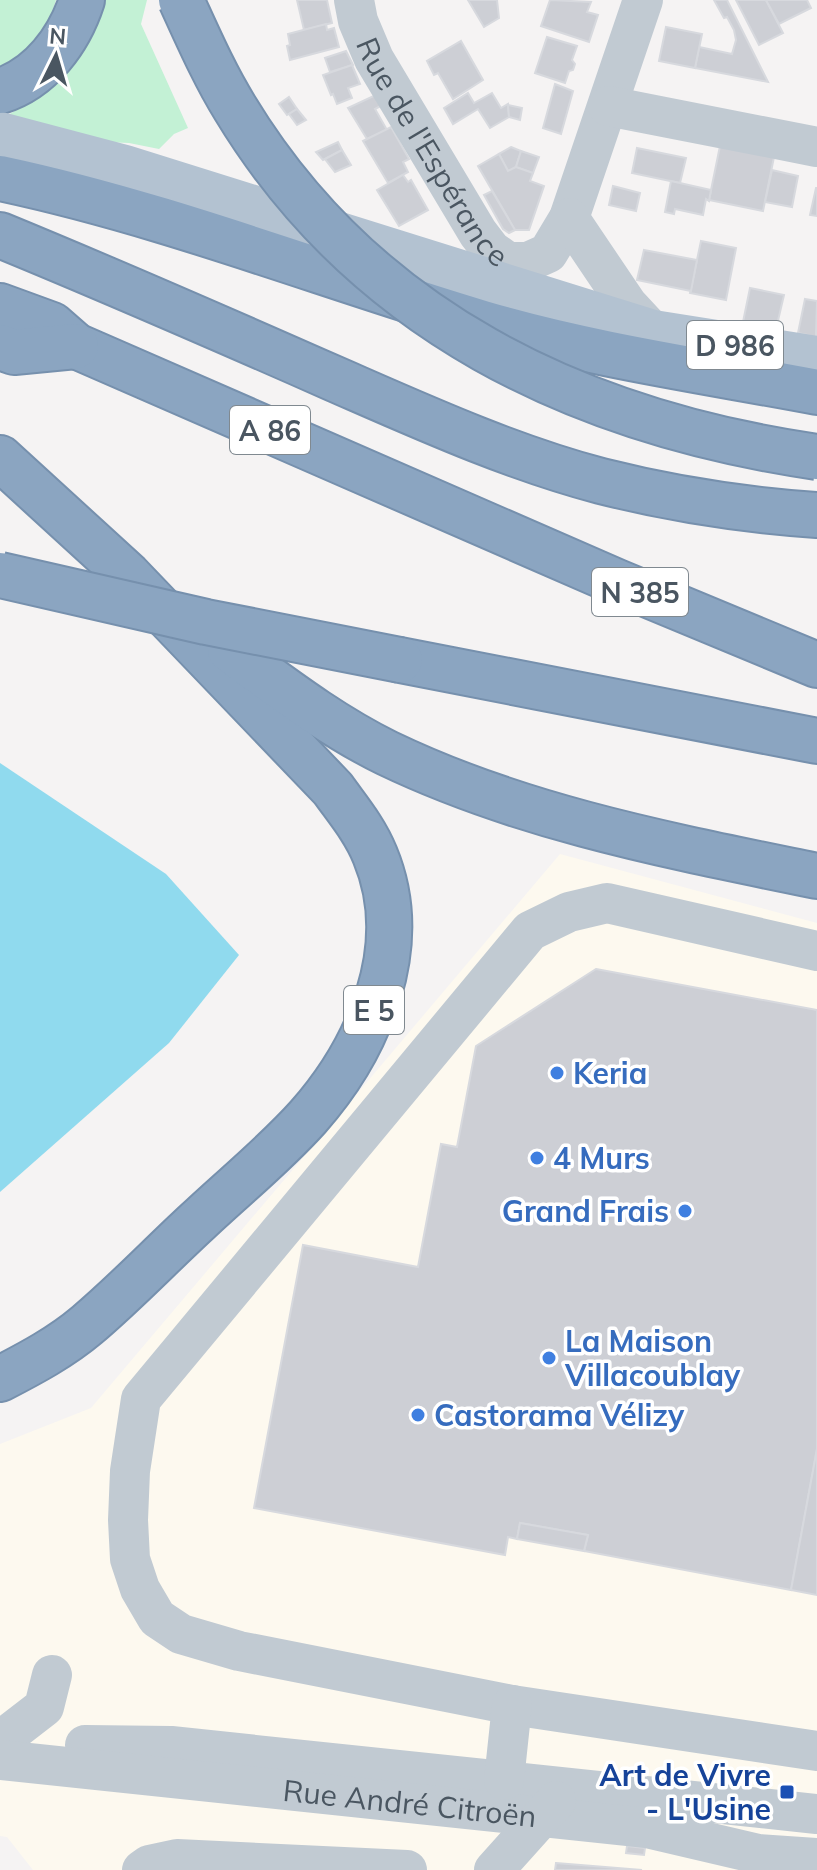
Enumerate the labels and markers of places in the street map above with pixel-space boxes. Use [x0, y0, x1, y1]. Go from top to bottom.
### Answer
place label: Keria [573, 1054, 647, 1092]
marker: Keria [548, 1064, 566, 1082]
place label: 4 Murs [553, 1139, 650, 1177]
marker: 4 Murs [528, 1149, 546, 1167]
place label: Grand Frais [502, 1192, 669, 1230]
marker: Grand Frais [676, 1202, 694, 1220]
place label: La Maison Villacoublay [564, 1322, 741, 1394]
marker: La Maison Villacoublay [540, 1349, 558, 1367]
place label: Castorama Vélizy [434, 1396, 685, 1434]
marker: Castorama Vélizy [409, 1406, 427, 1424]
place label: Art de Vivre - L'Usine [599, 1756, 771, 1828]
marker: Art de Vivre - L'Usine [778, 1783, 796, 1801]

